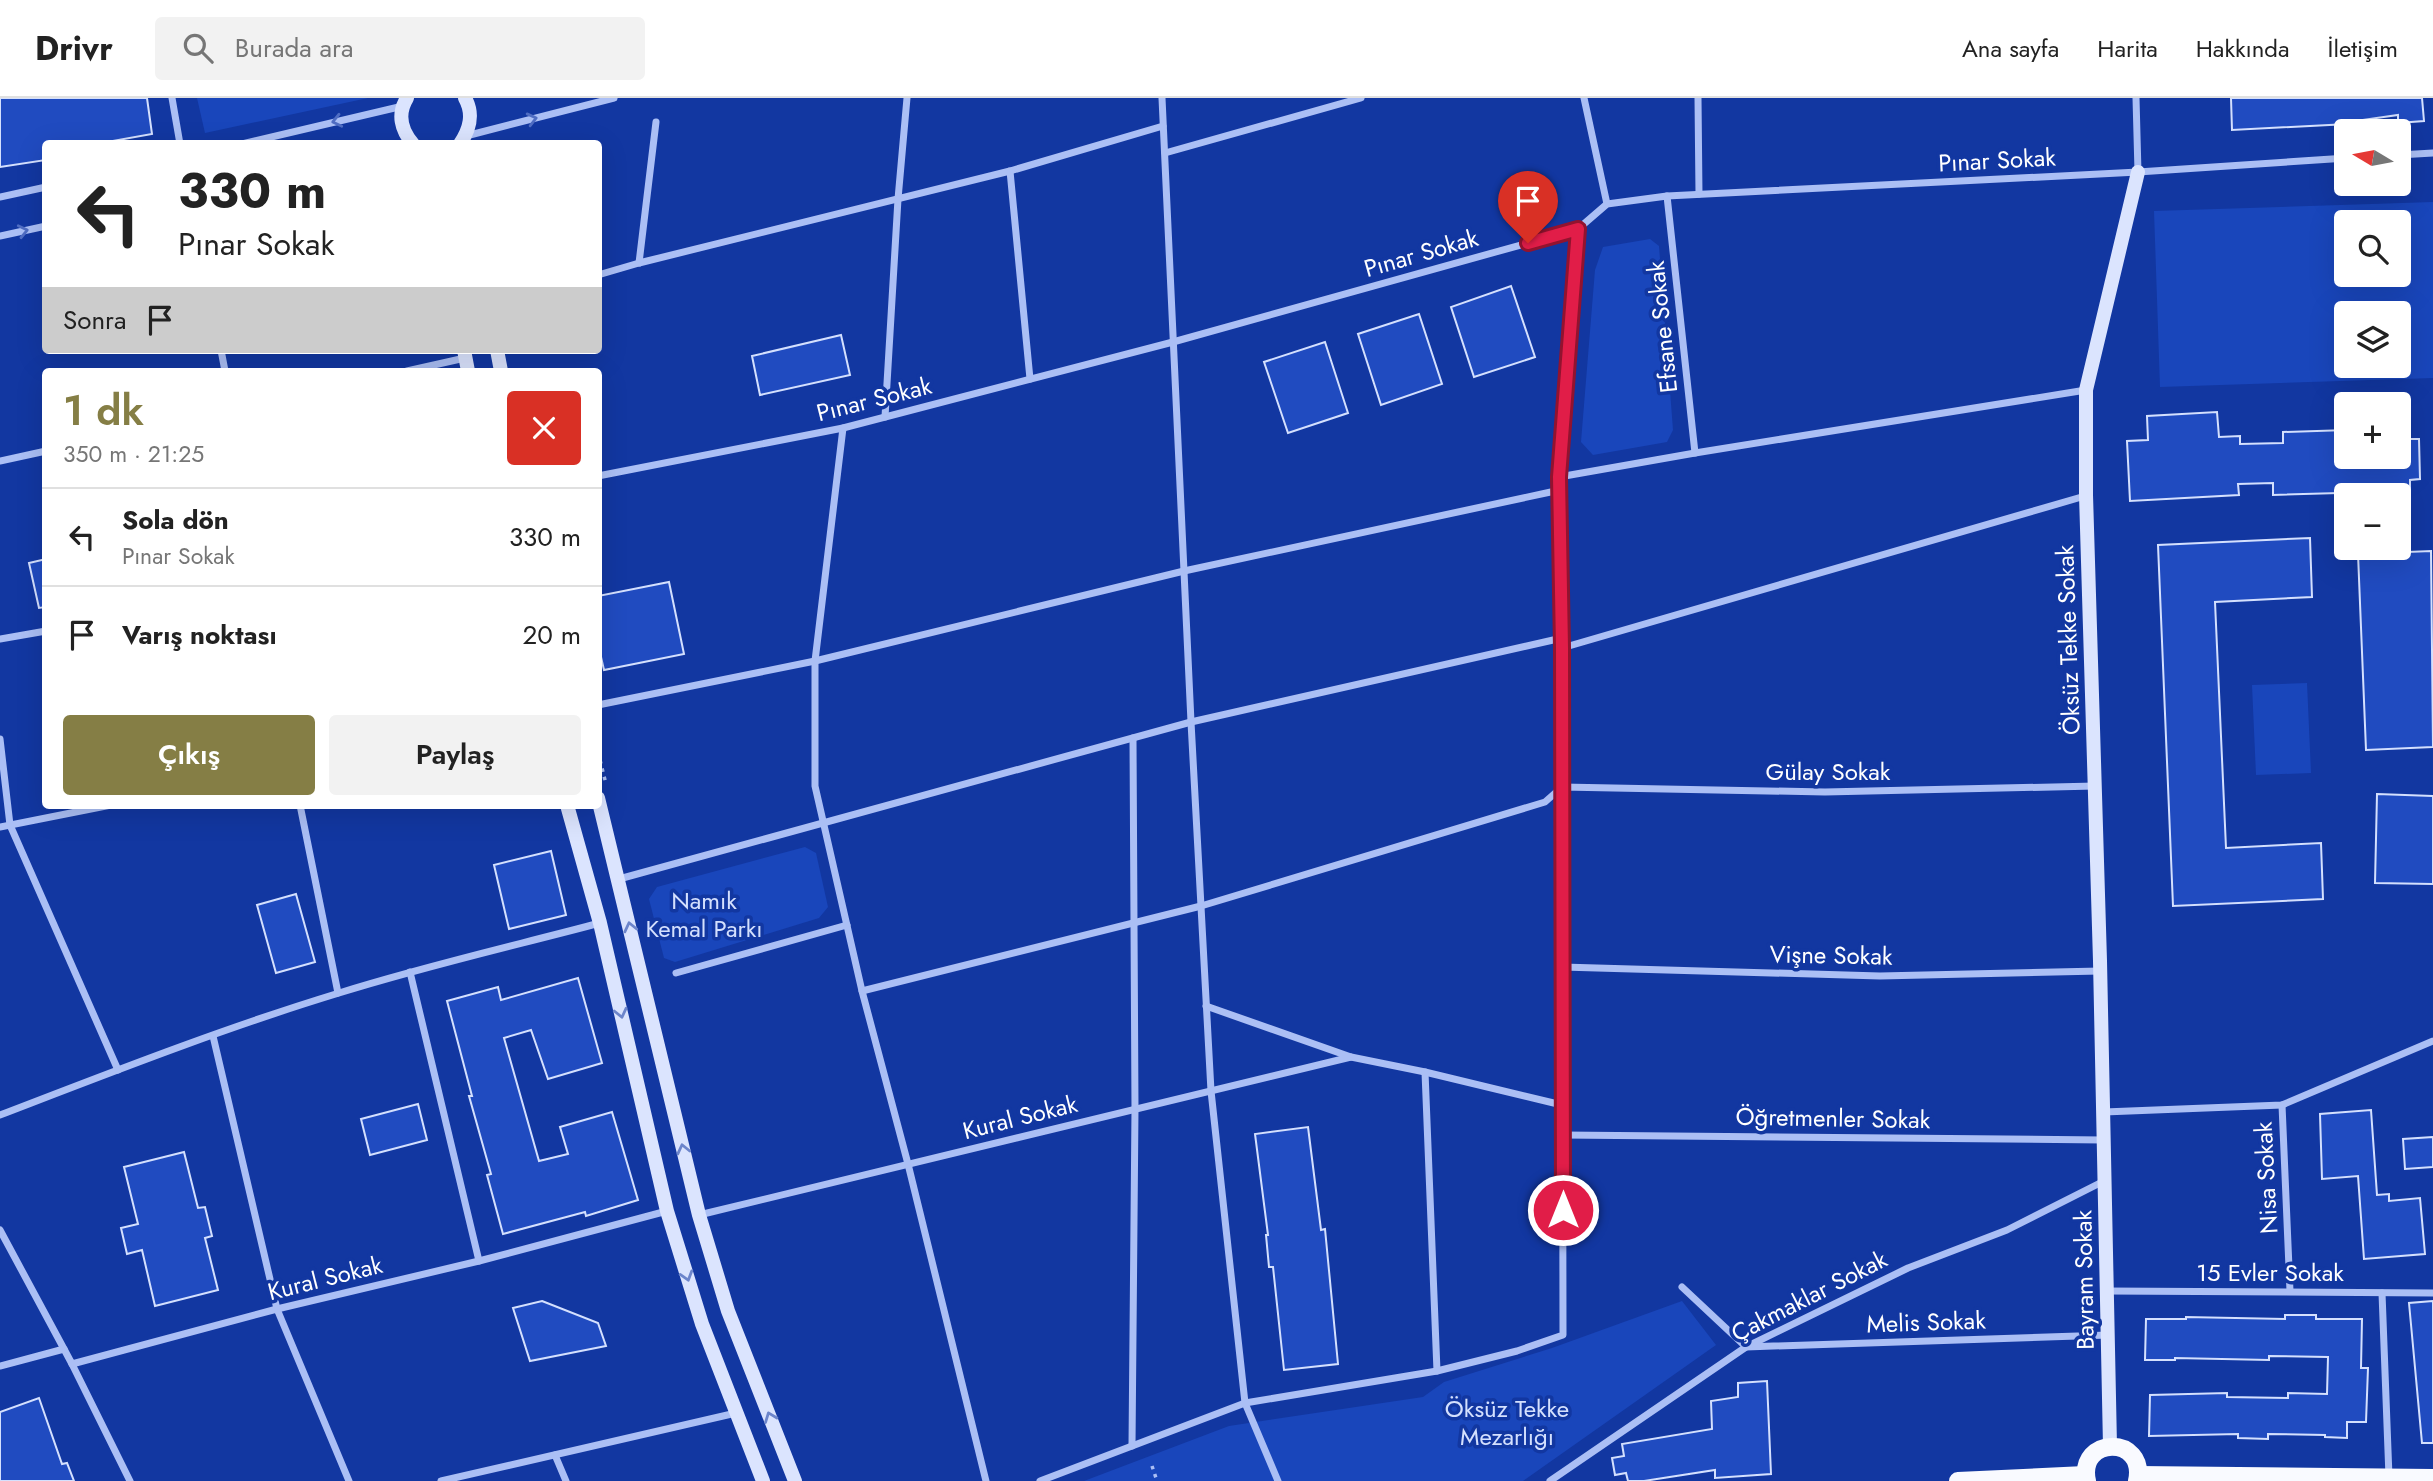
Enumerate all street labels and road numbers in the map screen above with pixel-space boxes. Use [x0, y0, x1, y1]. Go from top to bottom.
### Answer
street label: Pınar Sokak [1937, 139, 2057, 181]
street label: Pınar Sokak [1360, 220, 1483, 286]
street label: Efsane Sokak [1638, 259, 1686, 395]
street label: Pınar Sokak [813, 368, 936, 430]
street label: Öksüz Tekke Sokak [2047, 544, 2089, 736]
street label: Gülay Sokak [1766, 754, 1891, 789]
street label: Vişne Sokak [1769, 936, 1893, 974]
street label: Kural Sokak [959, 1086, 1081, 1148]
street label: Öğretmenler Sokak [1735, 1099, 1931, 1137]
street label: Nisa Sokak [2246, 1121, 2286, 1235]
street label: Bayram Sokak [2065, 1209, 2103, 1350]
street label: Çakmaklar Sokak [1725, 1241, 1893, 1350]
street label: Kural Sokak [264, 1247, 386, 1309]
street label: 15 Evler Sokak [2196, 1255, 2344, 1290]
street label: Melis Sokak [1866, 1302, 1987, 1342]

